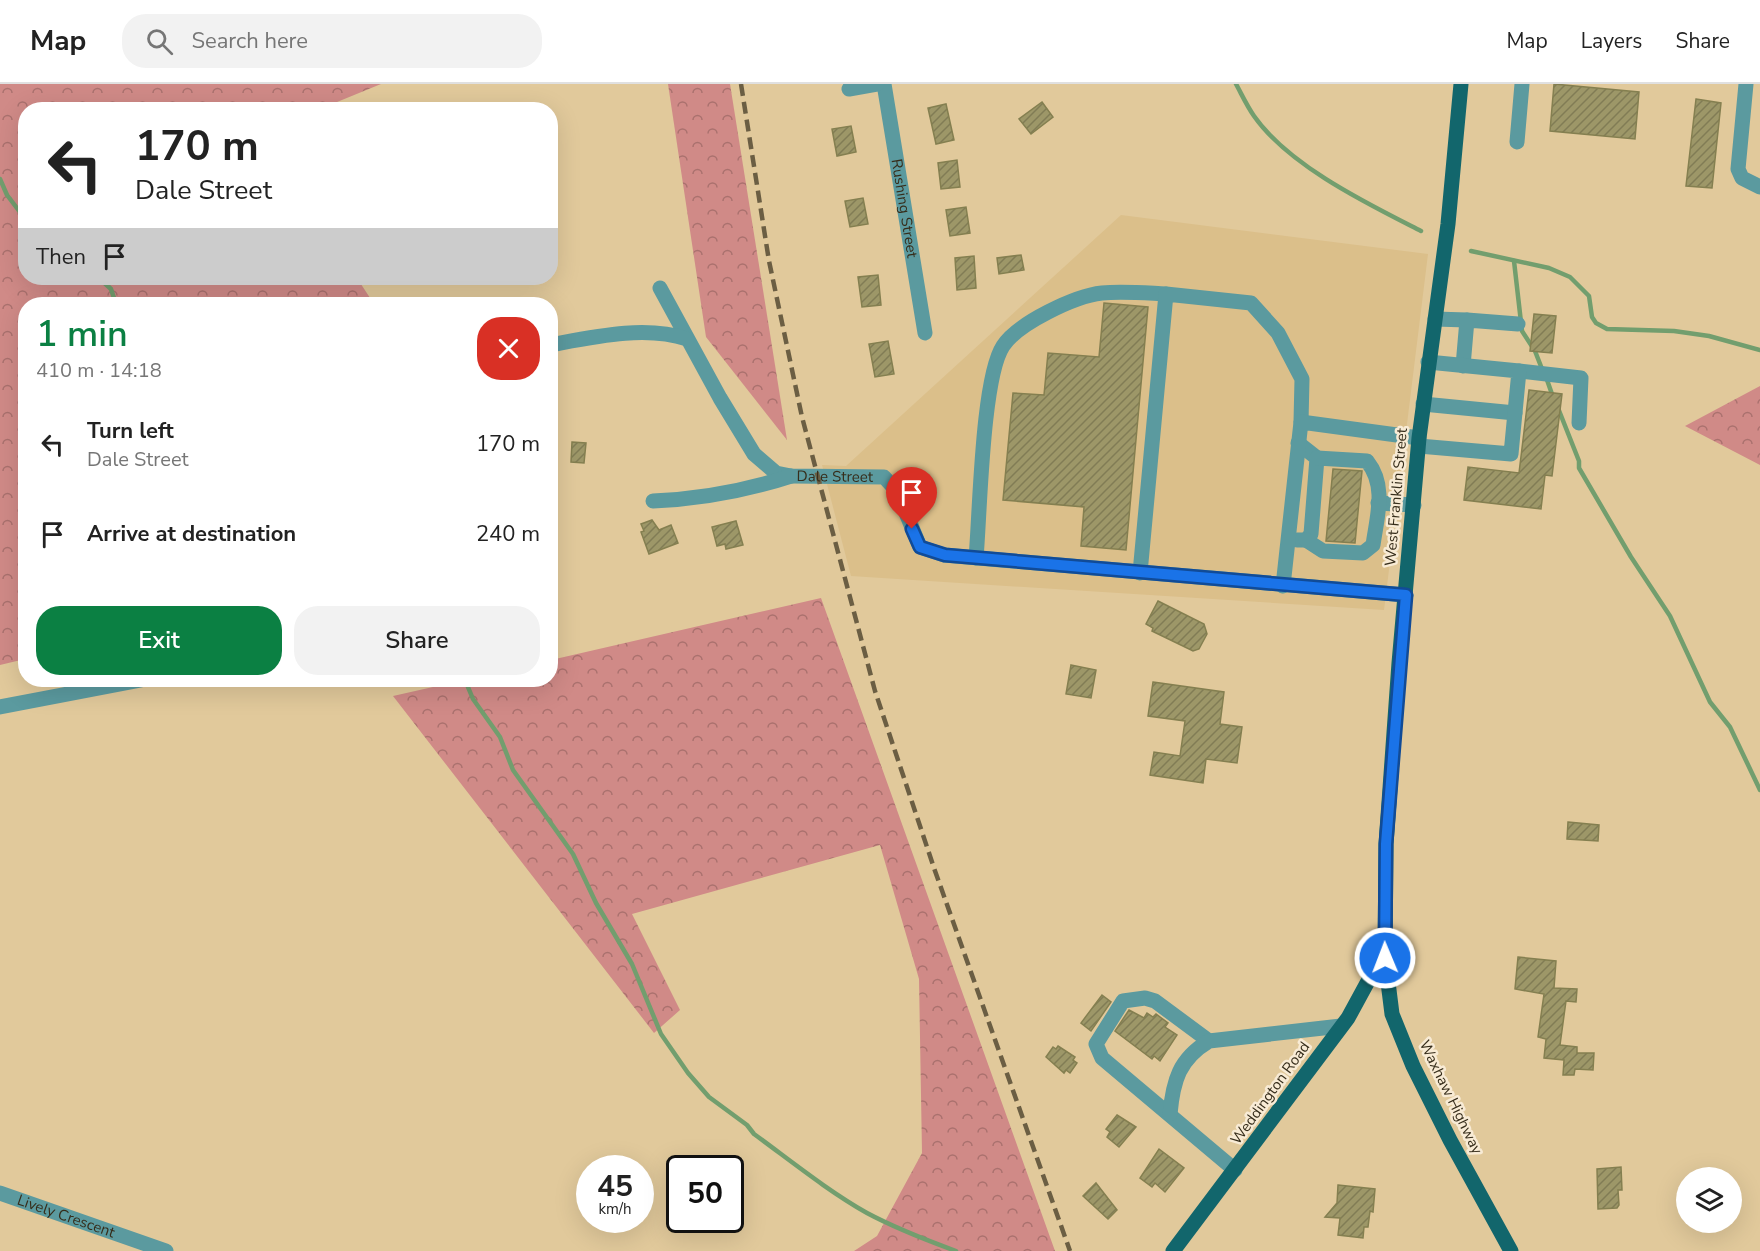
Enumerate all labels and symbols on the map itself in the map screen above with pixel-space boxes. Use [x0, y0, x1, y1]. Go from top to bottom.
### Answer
street label: Rushing Street [886, 157, 923, 260]
street label: West Franklin Street [1380, 426, 1412, 567]
street label: Dale Street [797, 466, 874, 487]
pin [886, 467, 937, 529]
position arrow [1353, 926, 1417, 990]
street label: Weddington Road [1226, 1037, 1314, 1149]
street label: Waxhaw Highway [1415, 1037, 1487, 1158]
speed limit sign: 50 [666, 1155, 744, 1233]
street label: Lively Crescent [15, 1190, 118, 1243]

